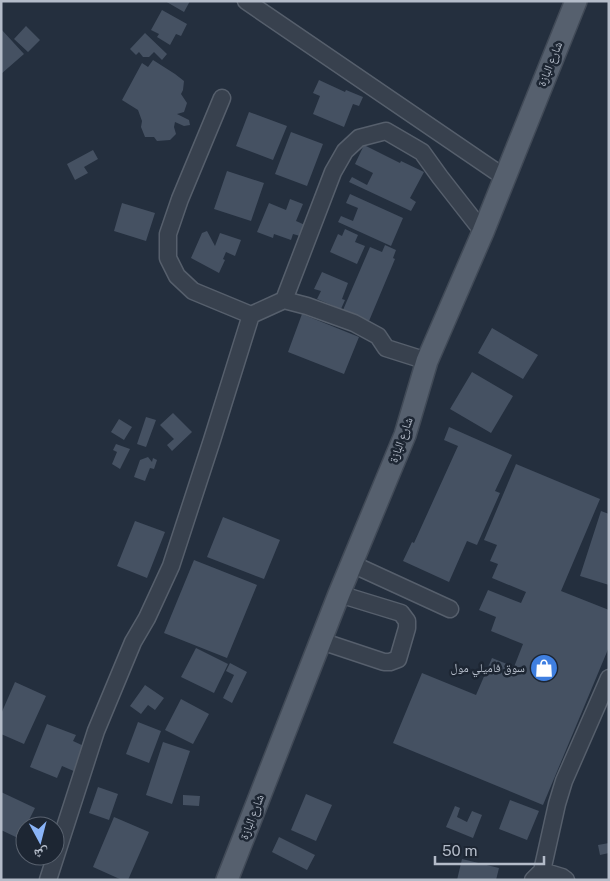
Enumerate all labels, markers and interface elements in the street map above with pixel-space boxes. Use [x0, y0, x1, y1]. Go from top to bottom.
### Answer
street label: شارع البازة [535, 39, 566, 89]
street label: شارع البازة [386, 415, 417, 465]
shop icon: سوق فاميلي مول [529, 653, 559, 683]
place label: سوق فاميلي مول [451, 661, 525, 678]
street label: شارع البازة [237, 792, 268, 842]
north arrow [15, 816, 65, 866]
scale bar [435, 834, 544, 866]
text: 50 m [442, 842, 477, 859]
text: ش [33, 844, 50, 863]

